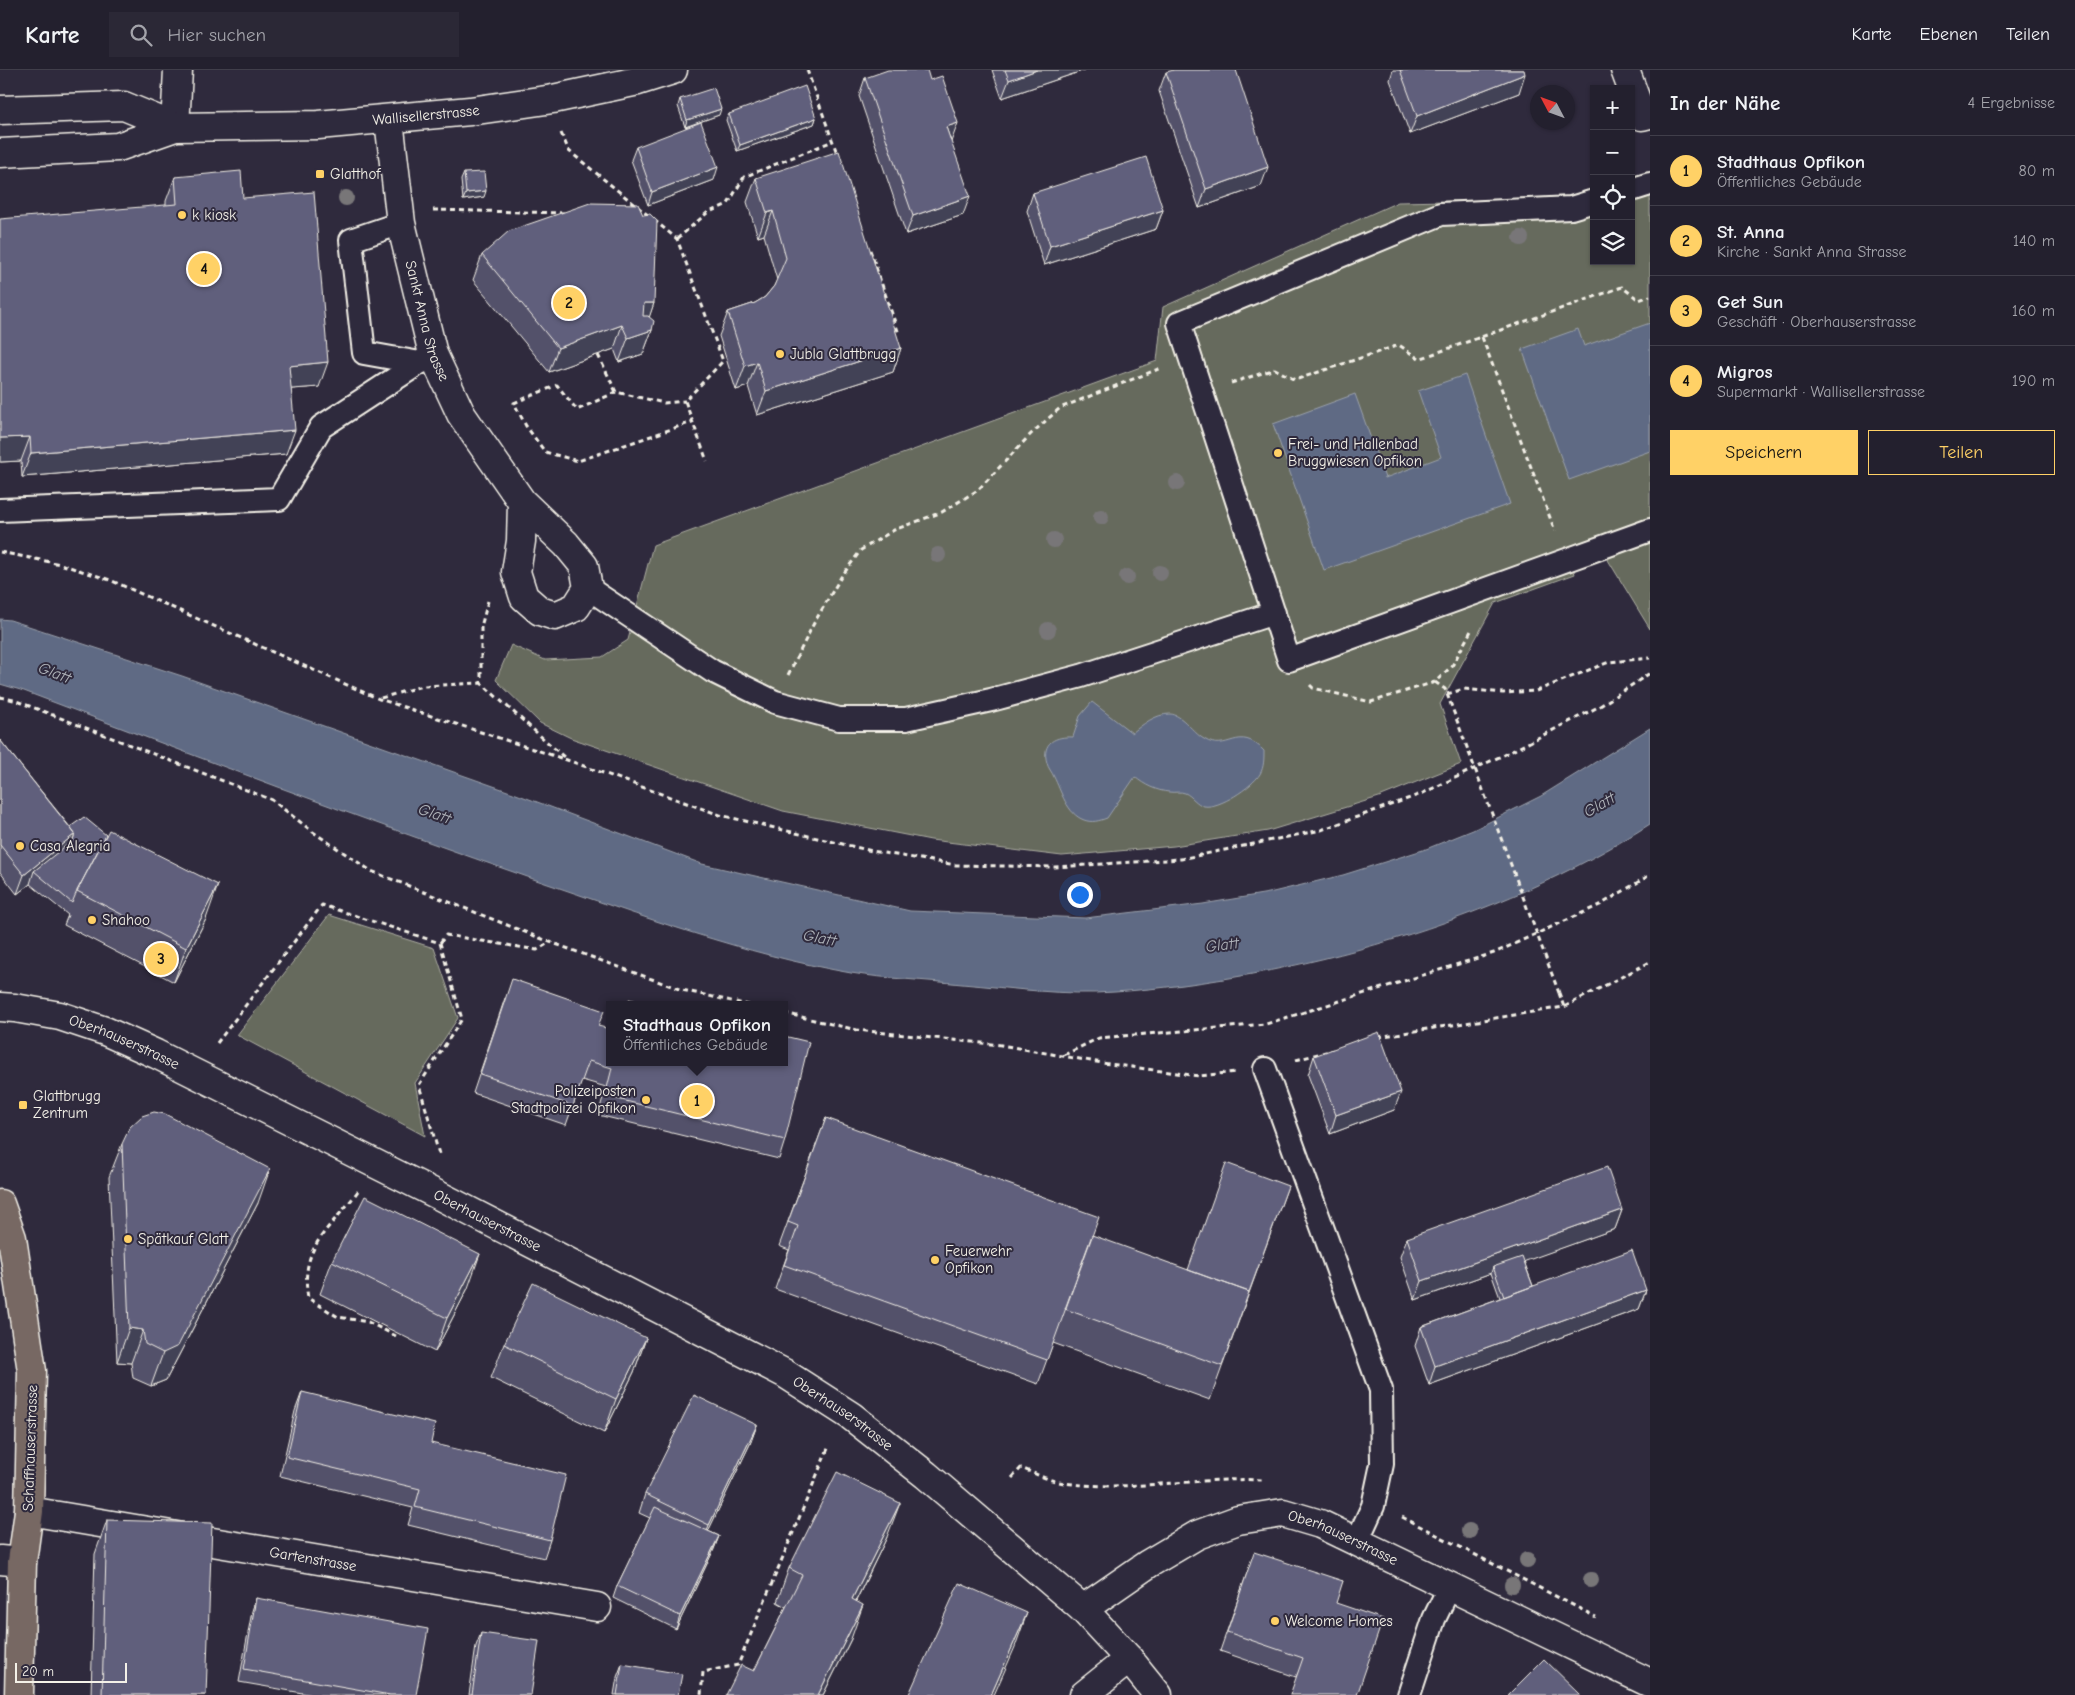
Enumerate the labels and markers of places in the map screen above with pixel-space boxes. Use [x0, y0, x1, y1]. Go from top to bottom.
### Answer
place label: Glatthof [330, 165, 381, 183]
marker: Glatthof [314, 168, 326, 180]
place label: k kiosk [192, 206, 237, 224]
marker: k kiosk [176, 209, 188, 221]
pin: 4 [188, 250, 220, 288]
pin: 2 [553, 284, 585, 322]
place label: Jubla Glattbrugg [790, 345, 896, 363]
marker: Jubla Glattbrugg [774, 348, 786, 360]
place label: Frei- und Hallenbad Bruggwiesen Opfikon [1288, 435, 1422, 470]
marker: Frei- und Hallenbad Bruggwiesen Opfikon [1272, 447, 1284, 459]
place label: Casa Alegria [30, 837, 110, 855]
marker: Casa Alegria [14, 840, 26, 852]
place label: Shahoo [102, 911, 150, 929]
marker: Shahoo [86, 914, 98, 926]
pin: 3 [145, 940, 177, 978]
place label: Polizeiposten Stadtpolizei Opfikon [511, 1082, 636, 1117]
pin: 1 [681, 1082, 713, 1120]
place label: Glattbrugg Zentrum [33, 1087, 101, 1122]
marker: Polizeiposten Stadtpolizei Opfikon [640, 1094, 652, 1106]
marker: Glattbrugg Zentrum [17, 1099, 29, 1111]
place label: Spätkauf Glatt [138, 1230, 229, 1248]
marker: Spätkauf Glatt [122, 1233, 134, 1245]
place label: Feuerwehr Opfikon [945, 1242, 1012, 1277]
marker: Feuerwehr Opfikon [929, 1254, 941, 1266]
place label: Welcome Homes [1285, 1612, 1393, 1630]
marker: Welcome Homes [1269, 1615, 1281, 1627]

